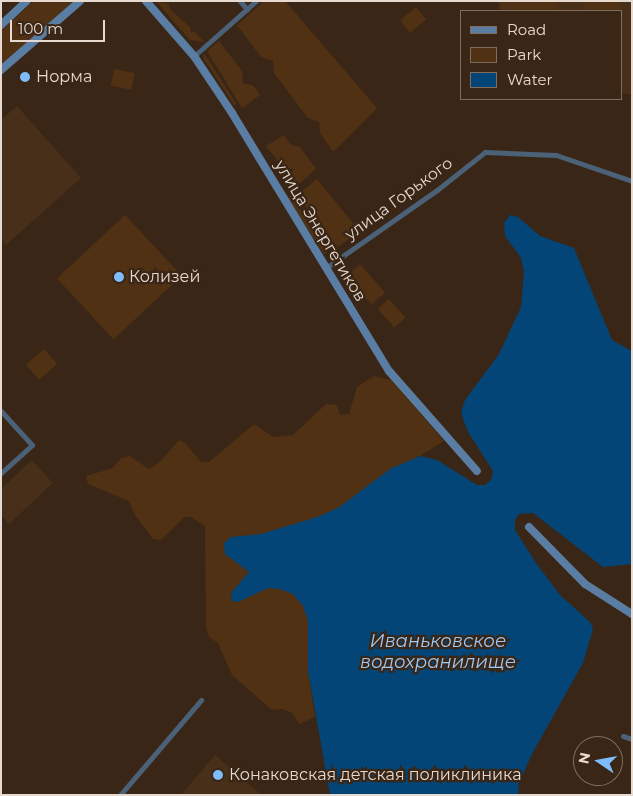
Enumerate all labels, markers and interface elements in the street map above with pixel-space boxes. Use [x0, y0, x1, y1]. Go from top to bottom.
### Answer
scale bar [12, 10, 108, 42]
legend [460, 10, 623, 100]
text: 100 m [18, 19, 63, 38]
text: Road [507, 20, 546, 39]
text: Park [507, 45, 541, 64]
place label: Норма [36, 67, 92, 87]
marker: Норма [18, 70, 32, 84]
text: Water [507, 70, 553, 89]
street label: улица Горького [342, 154, 456, 244]
street label: улица Энергетиков [270, 157, 370, 305]
place label: Колизей [129, 267, 200, 287]
marker: Колизей [113, 271, 125, 283]
water label: Иваньковское водохранилище [360, 631, 516, 674]
north arrow [573, 736, 623, 786]
text: N [574, 751, 594, 765]
place label: Конаковская детская поликлиника [229, 765, 522, 785]
marker: Конаковская детская поликлиника [211, 768, 225, 782]

